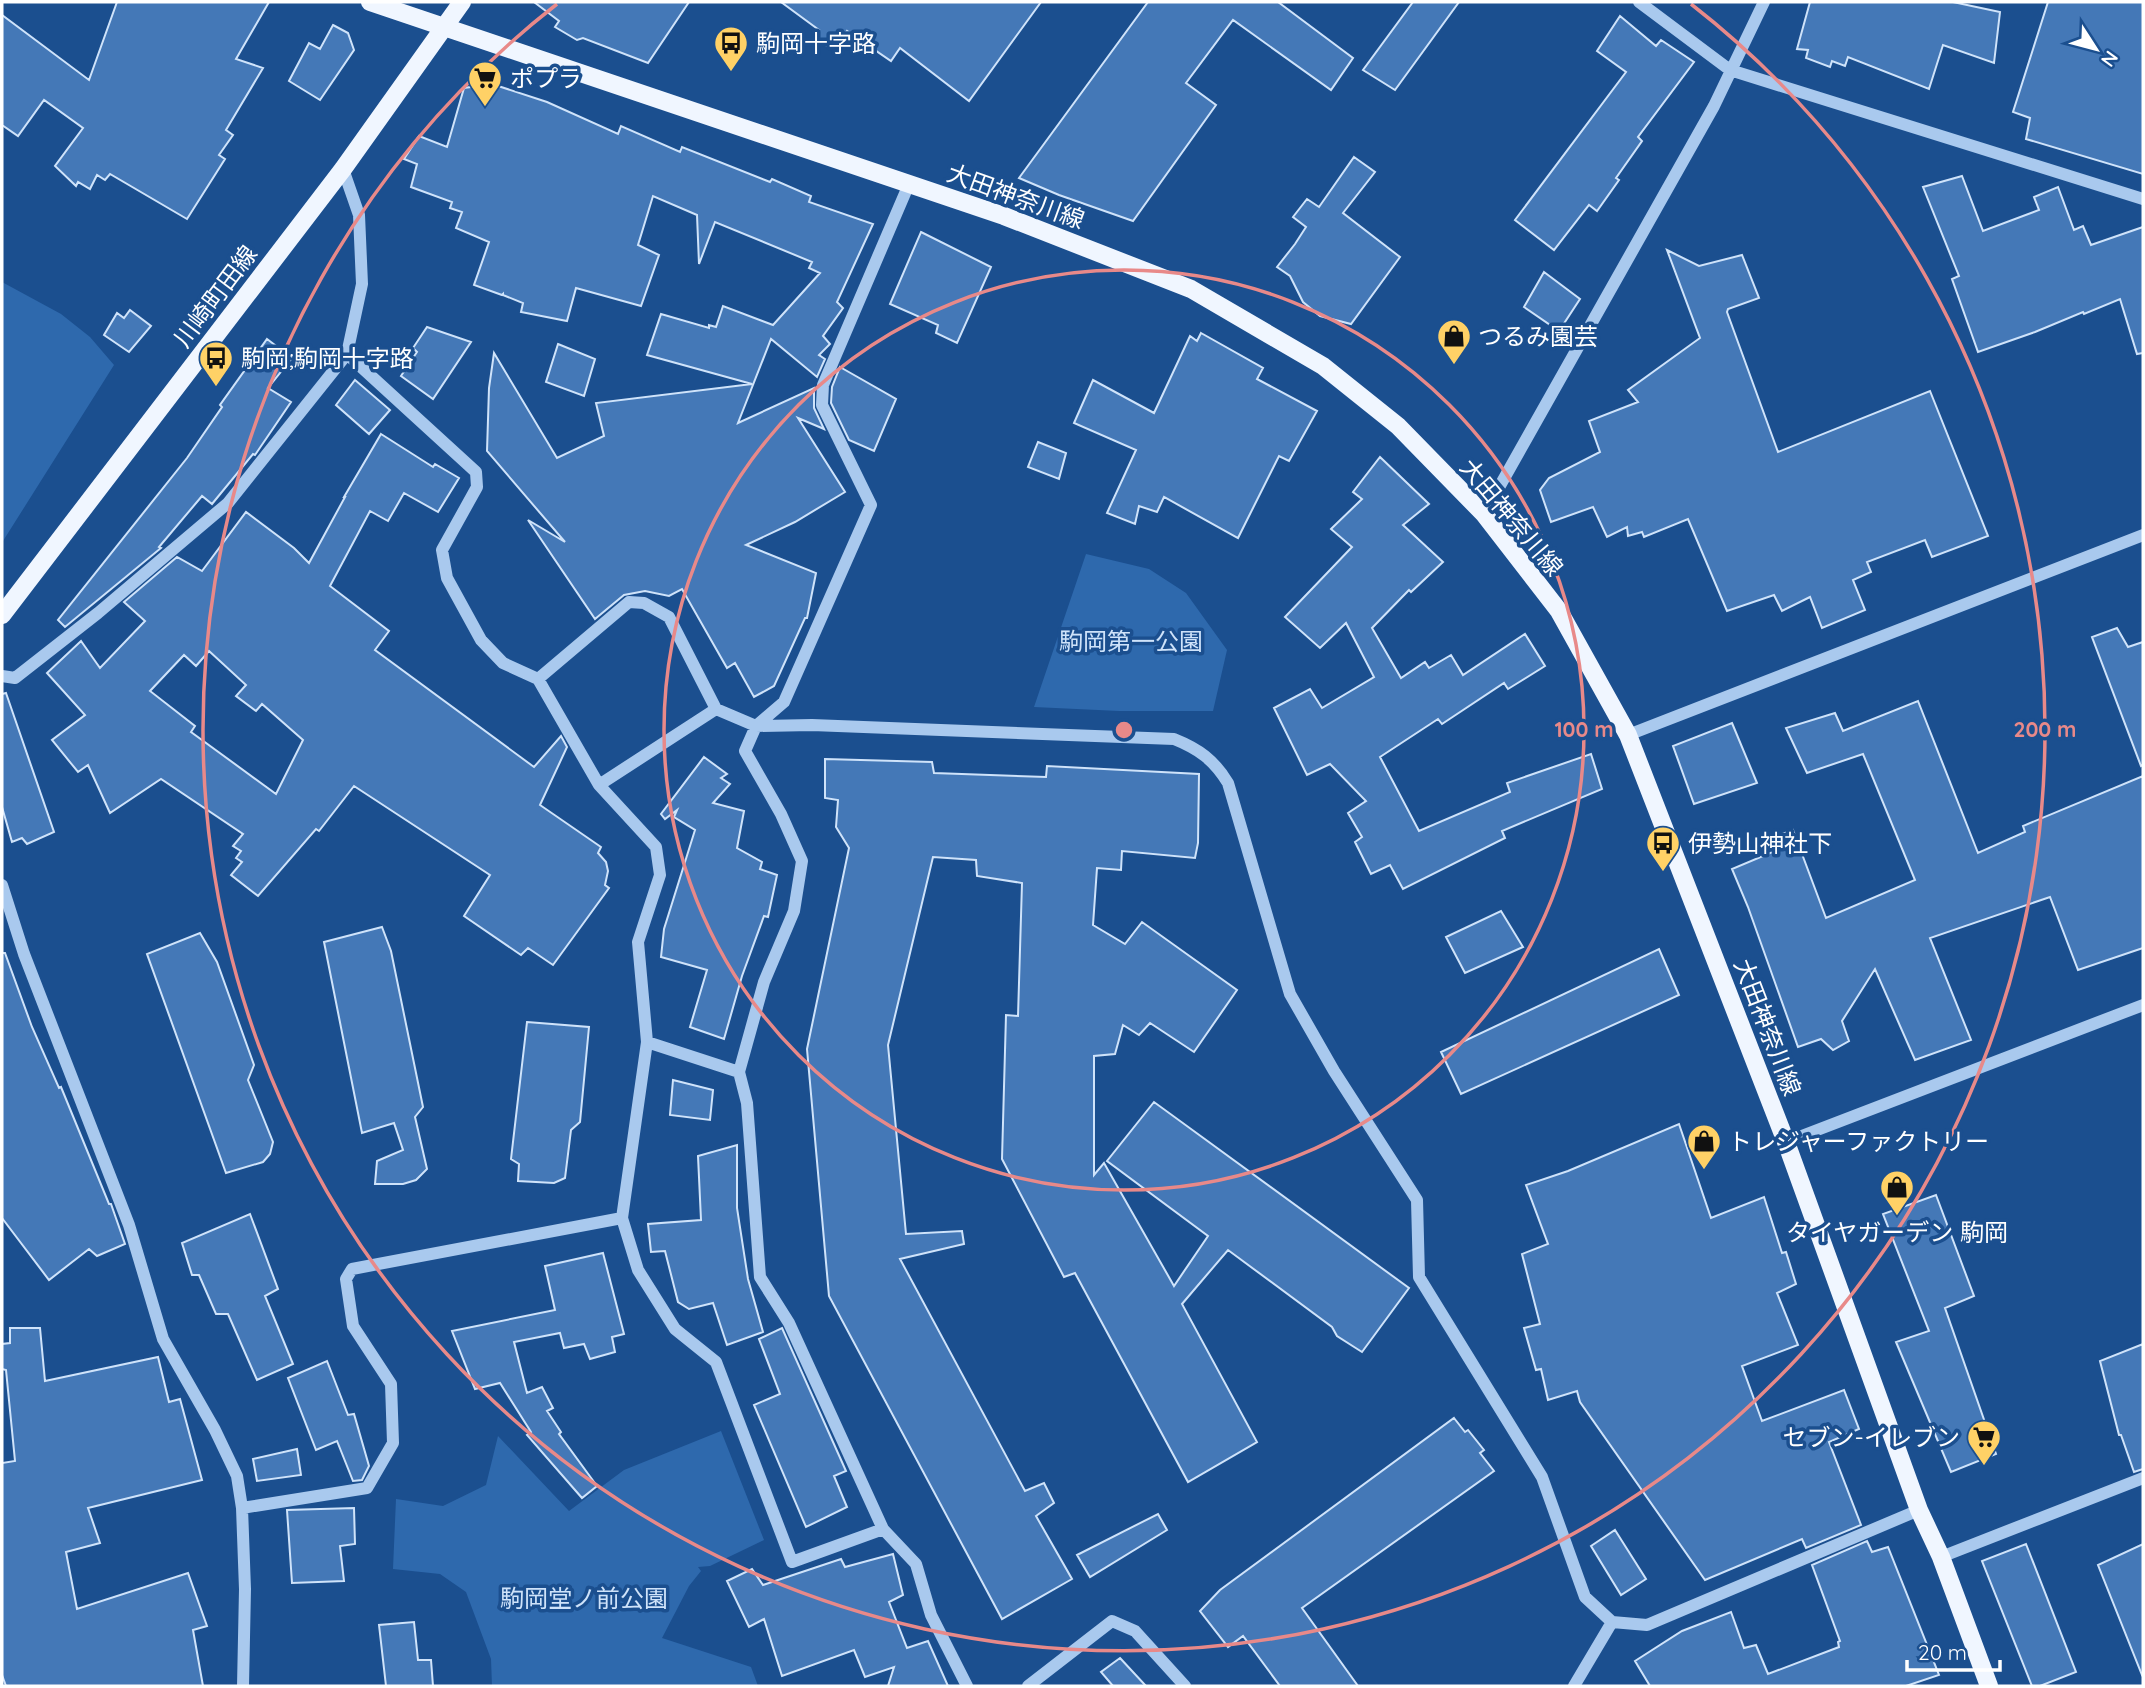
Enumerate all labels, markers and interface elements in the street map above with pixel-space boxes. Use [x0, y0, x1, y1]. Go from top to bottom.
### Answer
north arrow [2061, 14, 2131, 84]
bus stop icon: 駒岡十字路 [712, 24, 750, 73]
place label: 駒岡十字路 [756, 28, 876, 58]
text: N [2096, 46, 2124, 72]
supermarket icon: ポプラ [466, 59, 504, 108]
place label: ポプラ [510, 63, 582, 93]
street label: 大田神奈川線 [943, 157, 1089, 235]
street label: 川崎町田線 [167, 239, 263, 353]
shop icon: つるみ園芸 [1435, 317, 1473, 366]
place label: つるみ園芸 [1478, 321, 1598, 351]
bus stop icon: 駒岡;駒岡十字路 [197, 339, 235, 388]
place label: 駒岡;駒岡十字路 [241, 343, 414, 373]
street label: 大田神奈川線 [1454, 452, 1570, 582]
park label: 駒岡第一公園 [1059, 626, 1203, 656]
text: 100 m [1554, 716, 1614, 742]
text: 200 m [2014, 716, 2076, 742]
centre of rings [1112, 718, 1136, 742]
bus stop icon: 伊勢山神社下 [1644, 824, 1682, 873]
place label: 伊勢山神社下 [1688, 828, 1832, 858]
street label: 大田神奈川線 [1728, 954, 1808, 1100]
shop icon: トレジャーファクトリー [1685, 1122, 1723, 1171]
place label: トレジャーファクトリー [1728, 1126, 1989, 1156]
shop icon: タイヤガーデン 駒岡 [1878, 1168, 1916, 1217]
place label: タイヤガーデン 駒岡 [1786, 1217, 2008, 1247]
supermarket icon: セブン-イレブン [1965, 1418, 2003, 1467]
place label: セブン-イレブン [1783, 1422, 1960, 1452]
park label: 駒岡堂ノ前公園 [500, 1583, 668, 1613]
scale bar [1907, 1628, 2000, 1672]
text: 20 m [1918, 1639, 1967, 1665]

